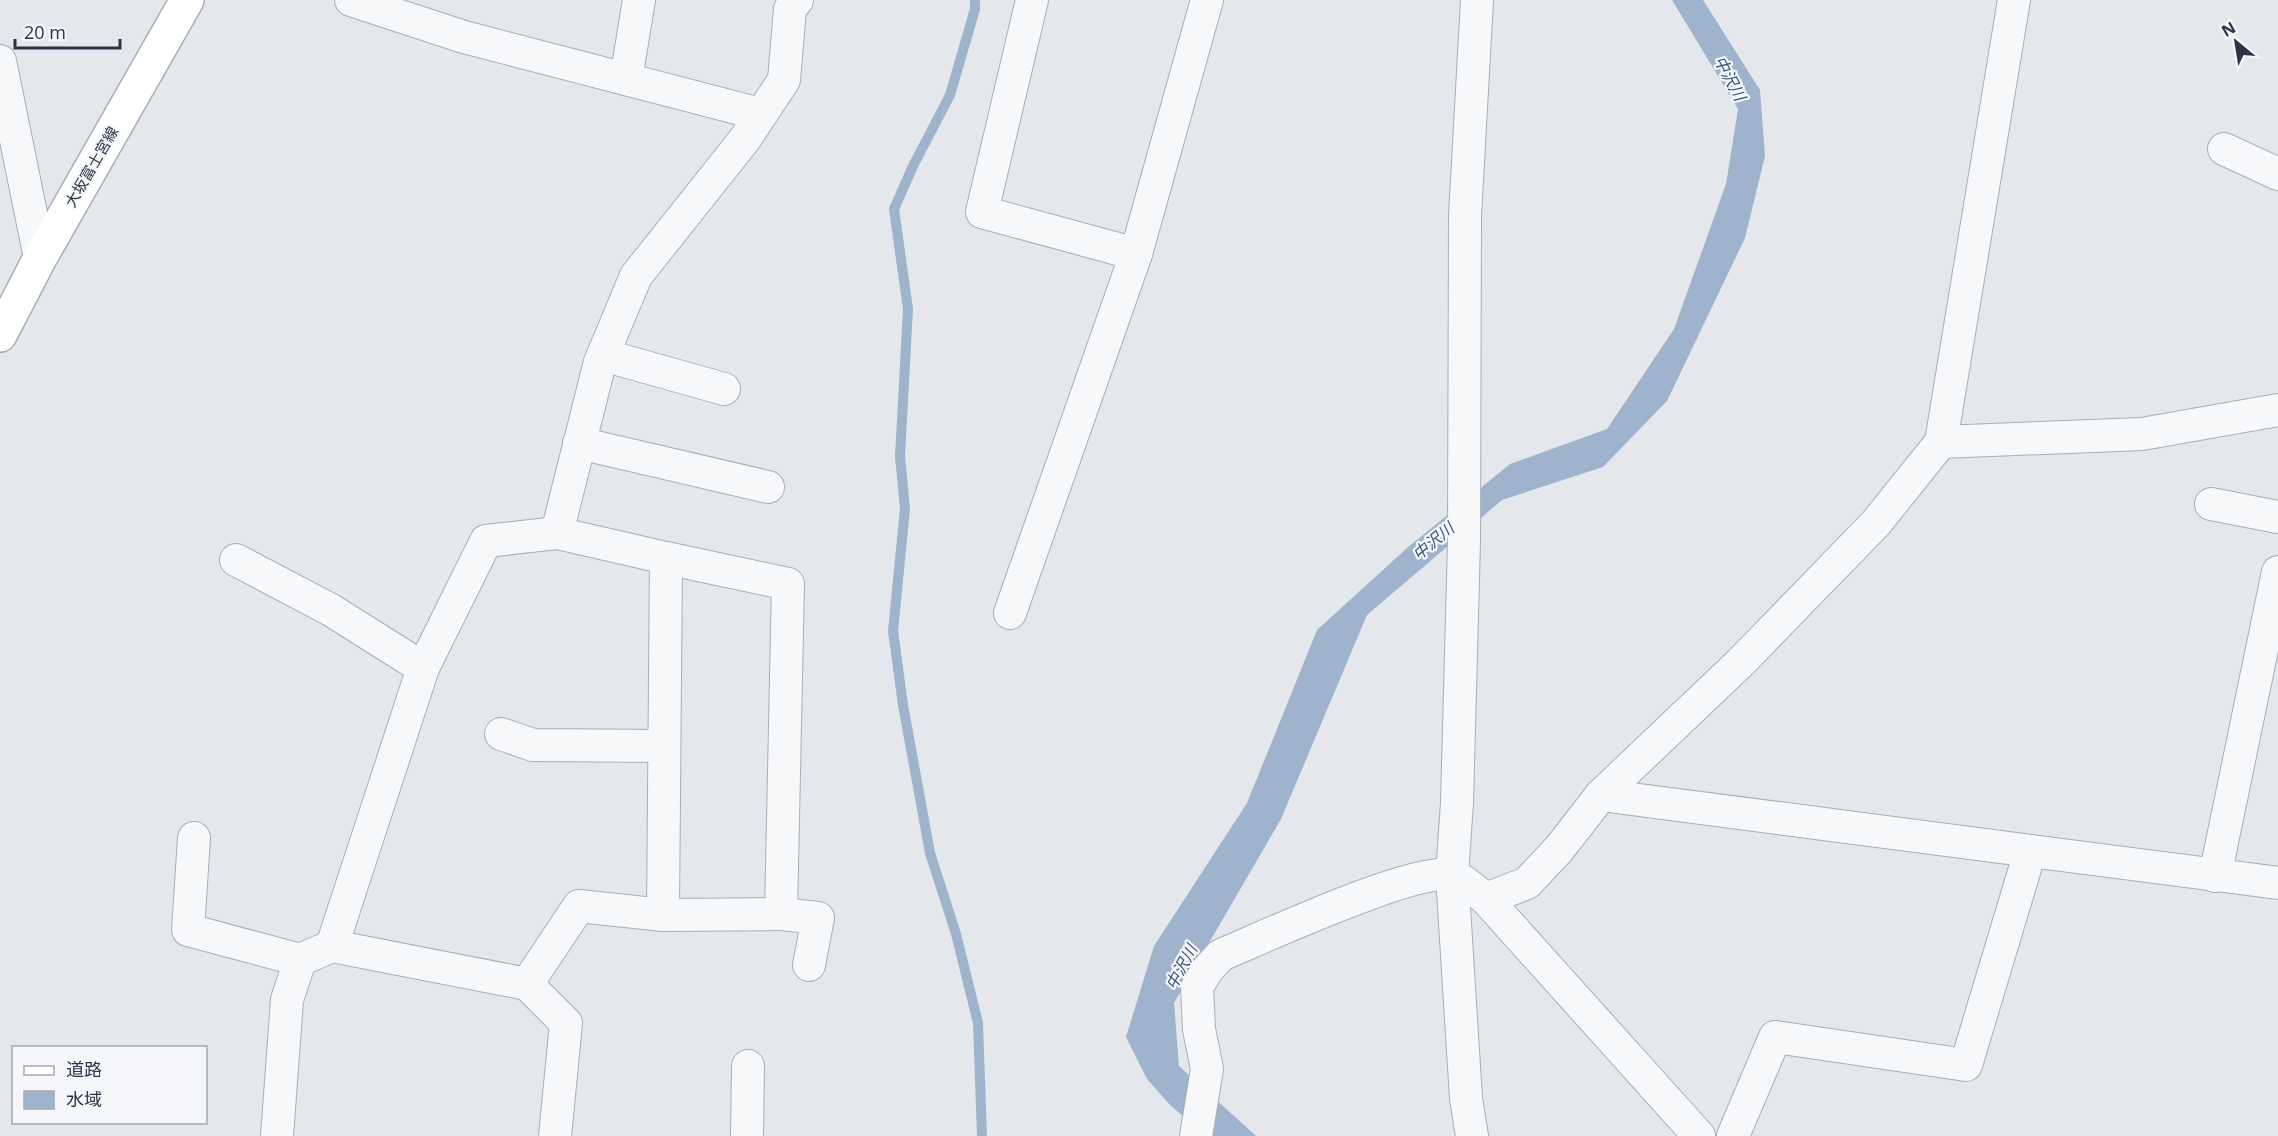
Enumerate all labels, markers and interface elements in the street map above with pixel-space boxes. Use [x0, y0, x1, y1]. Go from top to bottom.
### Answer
scale bar [15, 12, 120, 50]
north arrow [2206, 12, 2266, 72]
text: N [2217, 16, 2240, 42]
text: 20 m [24, 20, 66, 44]
water label: 中沢川 [1709, 52, 1752, 106]
street label: 大坂富士宮線 [60, 123, 122, 210]
water label: 中沢川 [1408, 516, 1460, 565]
water label: 中沢川 [1160, 939, 1203, 993]
legend [12, 1046, 207, 1124]
text: 道路 [66, 1057, 102, 1081]
text: 水域 [66, 1087, 102, 1111]

